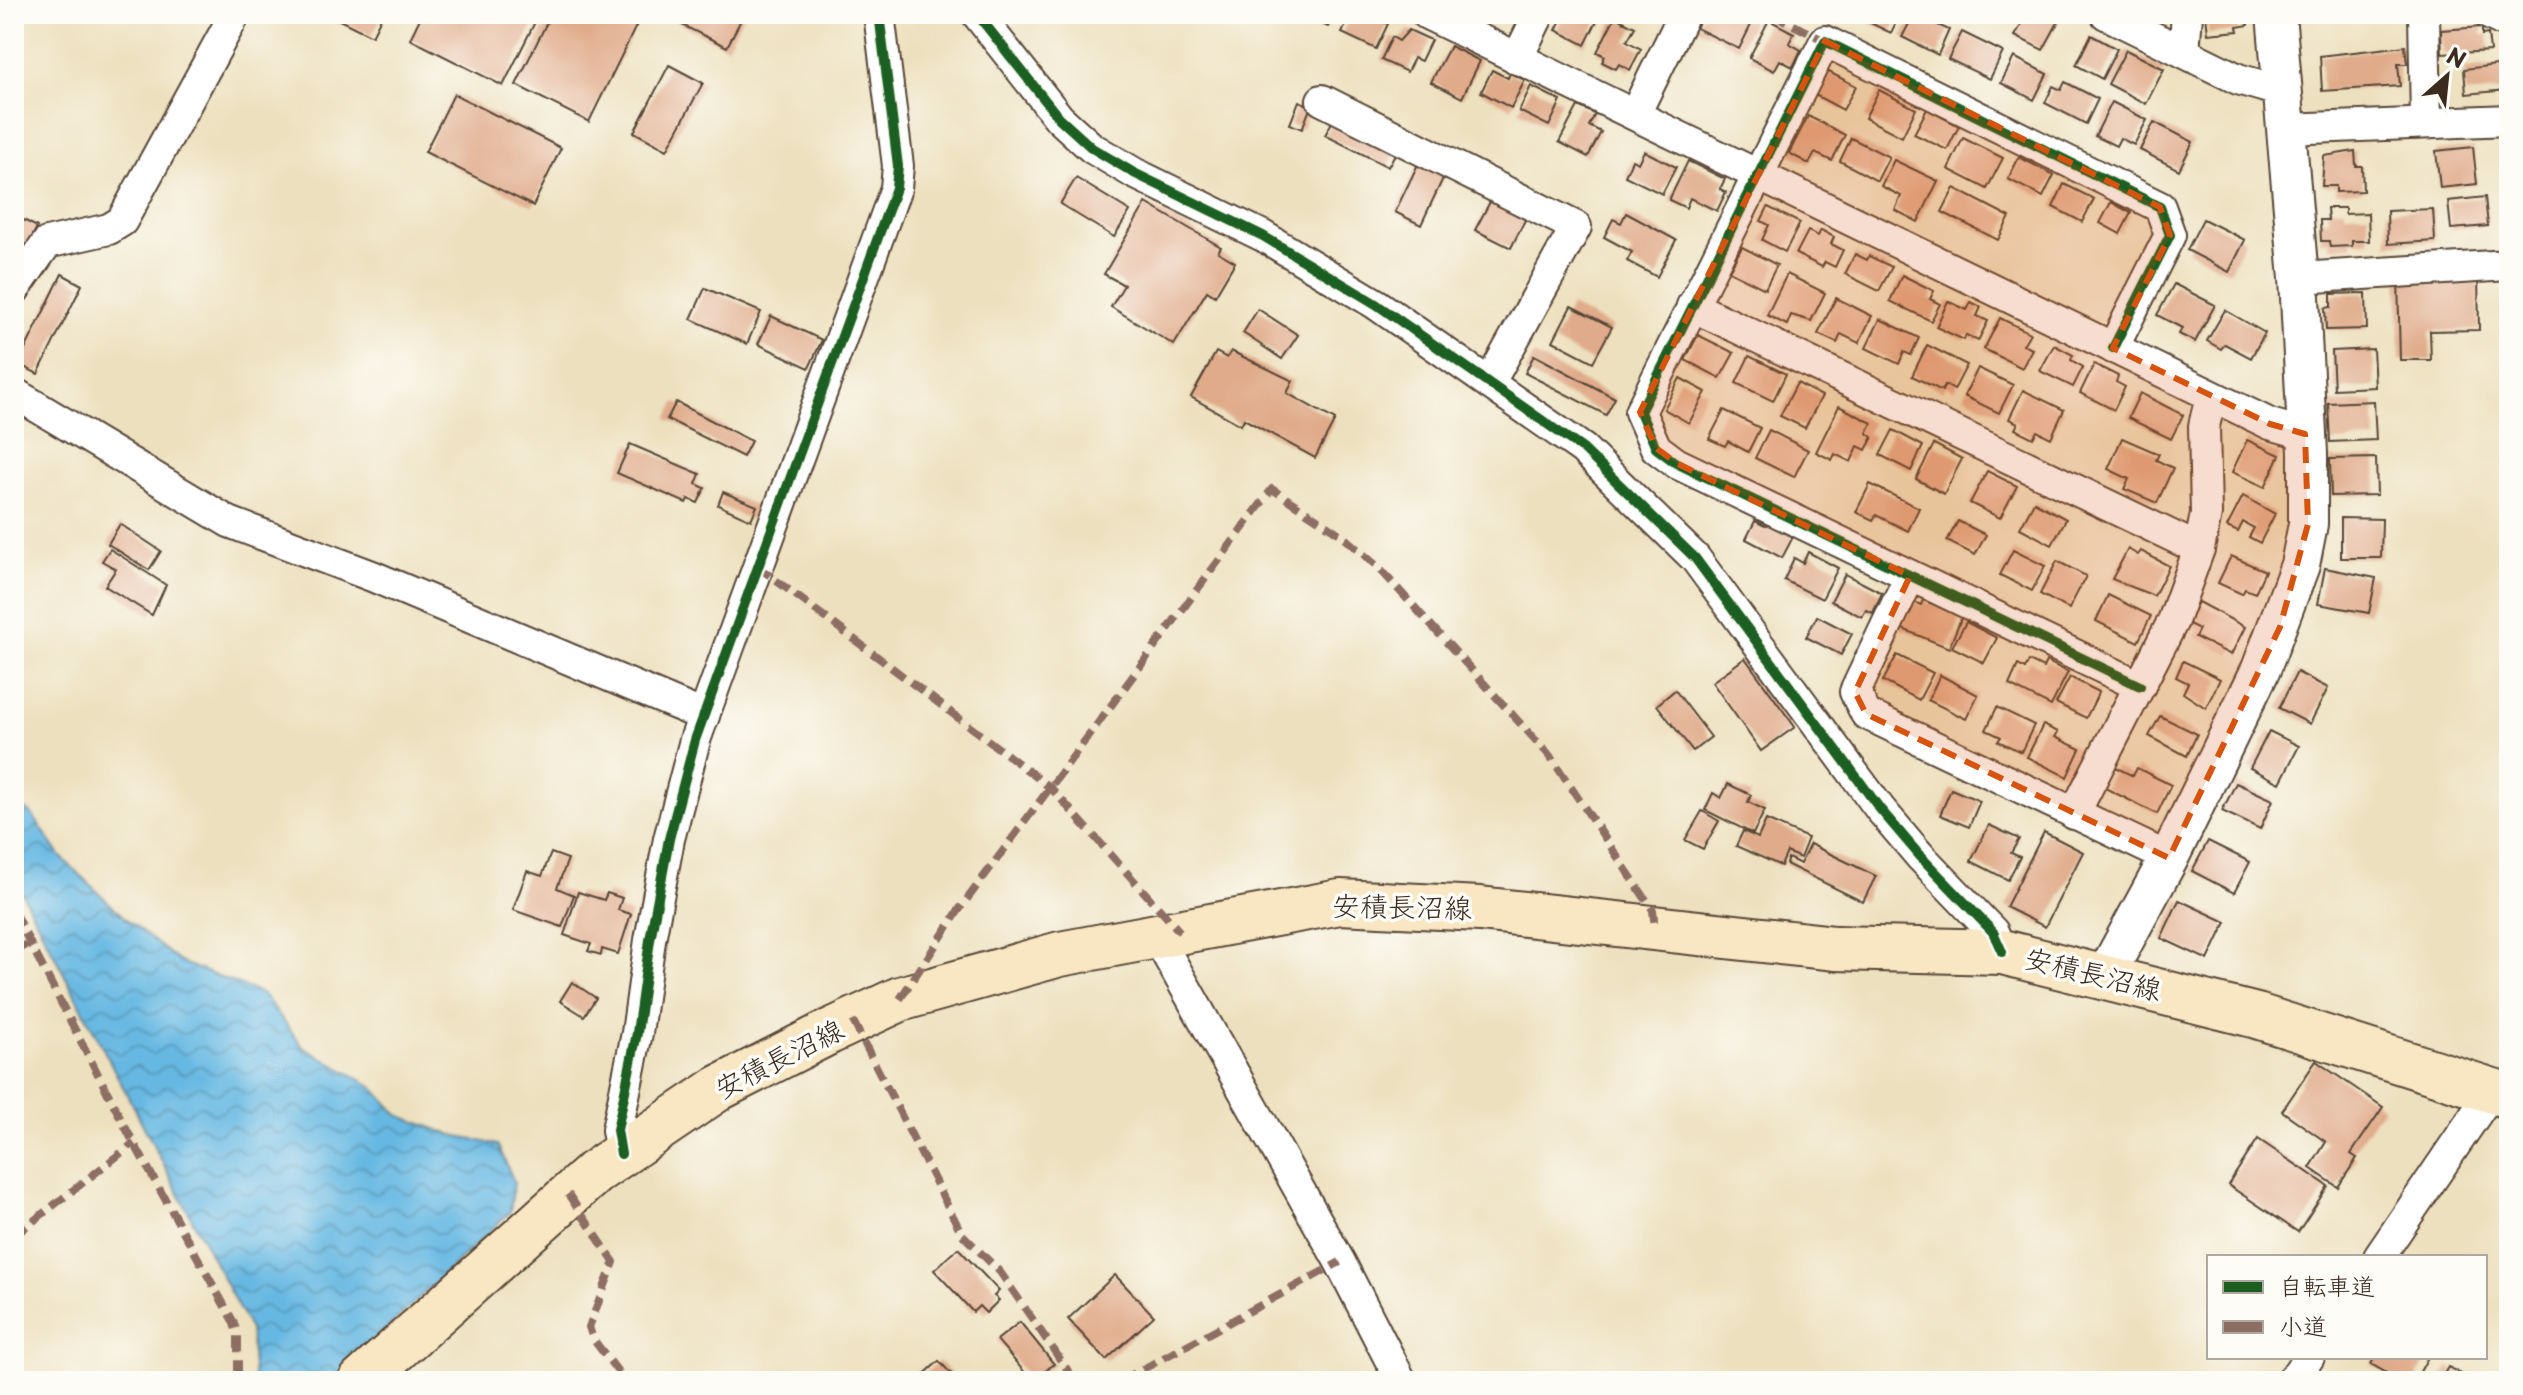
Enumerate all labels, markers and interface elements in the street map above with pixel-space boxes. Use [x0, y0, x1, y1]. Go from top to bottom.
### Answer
north arrow [2407, 36, 2487, 116]
text: N [2442, 38, 2472, 76]
street label: 安積長沼線 [1332, 883, 1472, 928]
street label: 安積長沼線 [2020, 935, 2166, 1010]
street label: 安積長沼線 [706, 1007, 850, 1109]
legend [2207, 1255, 2487, 1359]
text: 自転車道 [2279, 1267, 2375, 1303]
text: 小道 [2279, 1307, 2327, 1343]

